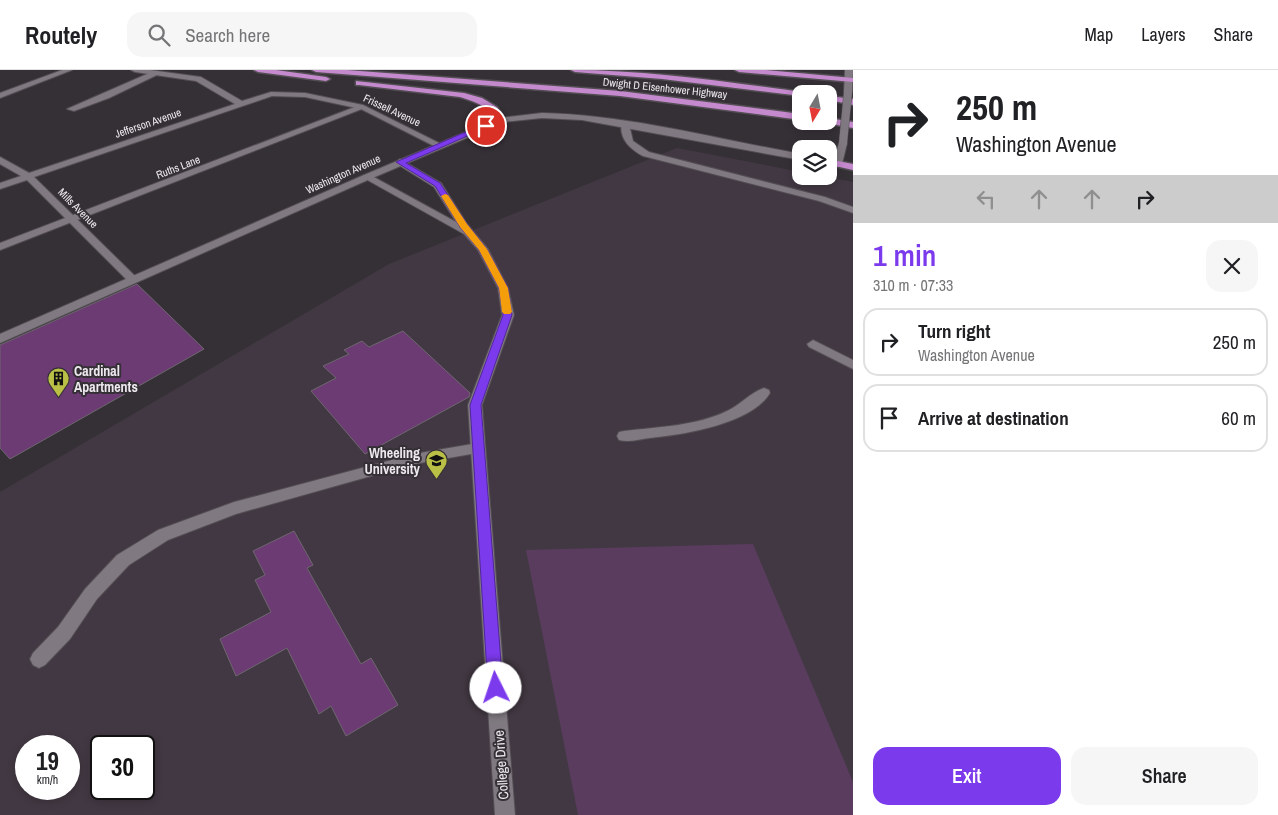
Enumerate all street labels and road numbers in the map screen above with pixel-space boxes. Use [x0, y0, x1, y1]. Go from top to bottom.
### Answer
street label: Dwight D Eisenhower Highway [602, 75, 728, 102]
street label: Frissell Avenue [361, 91, 423, 129]
street label: Jefferson Avenue [113, 105, 183, 141]
street label: Washington Avenue [303, 151, 383, 197]
street label: Ruths Lane [154, 152, 202, 182]
street label: Mills Avenue [55, 185, 101, 231]
street label: College Drive [490, 730, 512, 800]

